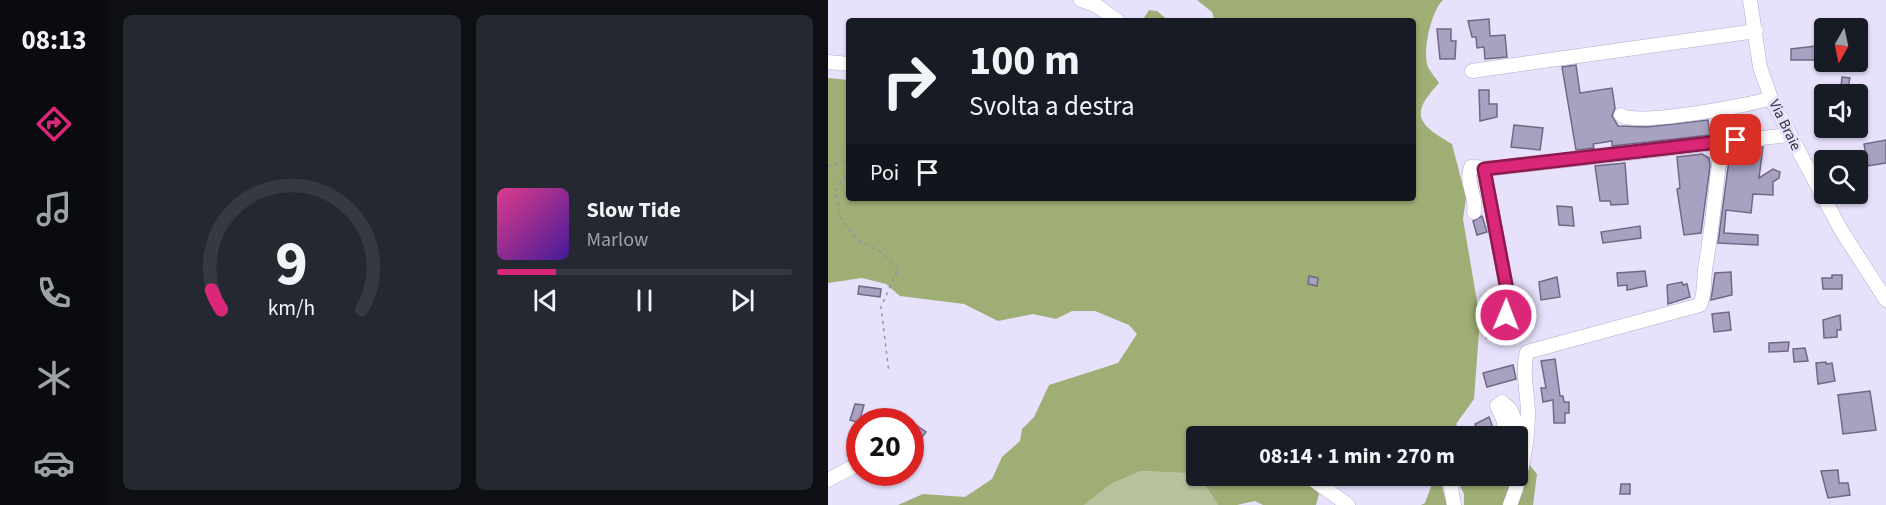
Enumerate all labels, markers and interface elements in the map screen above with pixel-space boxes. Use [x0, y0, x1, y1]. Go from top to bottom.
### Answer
north arrow [1814, 18, 1868, 72]
map controls [1814, 18, 1868, 204]
text: 08:13 [21, 21, 87, 60]
text: 100 m [969, 31, 1080, 91]
icon: right [870, 42, 948, 120]
button: sound [1814, 84, 1868, 138]
text: Svolta a destra [969, 87, 1135, 126]
street label: Via Braie [1764, 96, 1806, 154]
icon: directions [33, 103, 75, 145]
pin [1710, 114, 1761, 165]
icon: arrive [1719, 123, 1752, 156]
button: search [1814, 150, 1868, 204]
icon: arrive [911, 156, 944, 189]
text: Poi [870, 157, 899, 189]
icon: music [33, 188, 75, 230]
text: Slow Tide [587, 194, 681, 226]
text: 9 [275, 220, 308, 309]
text: Marlow [587, 226, 648, 254]
icon: phone [33, 272, 75, 314]
position arrow [1474, 283, 1538, 347]
icon: previous [529, 284, 562, 317]
icon: pause [628, 284, 661, 317]
icon: next [726, 284, 759, 317]
text: km/h [268, 293, 316, 324]
icon: climate [33, 357, 75, 399]
speed limit sign: 20 [846, 408, 924, 486]
text: 08:14 · 1 min · 270 m [1259, 440, 1455, 472]
icon: car [33, 442, 75, 484]

